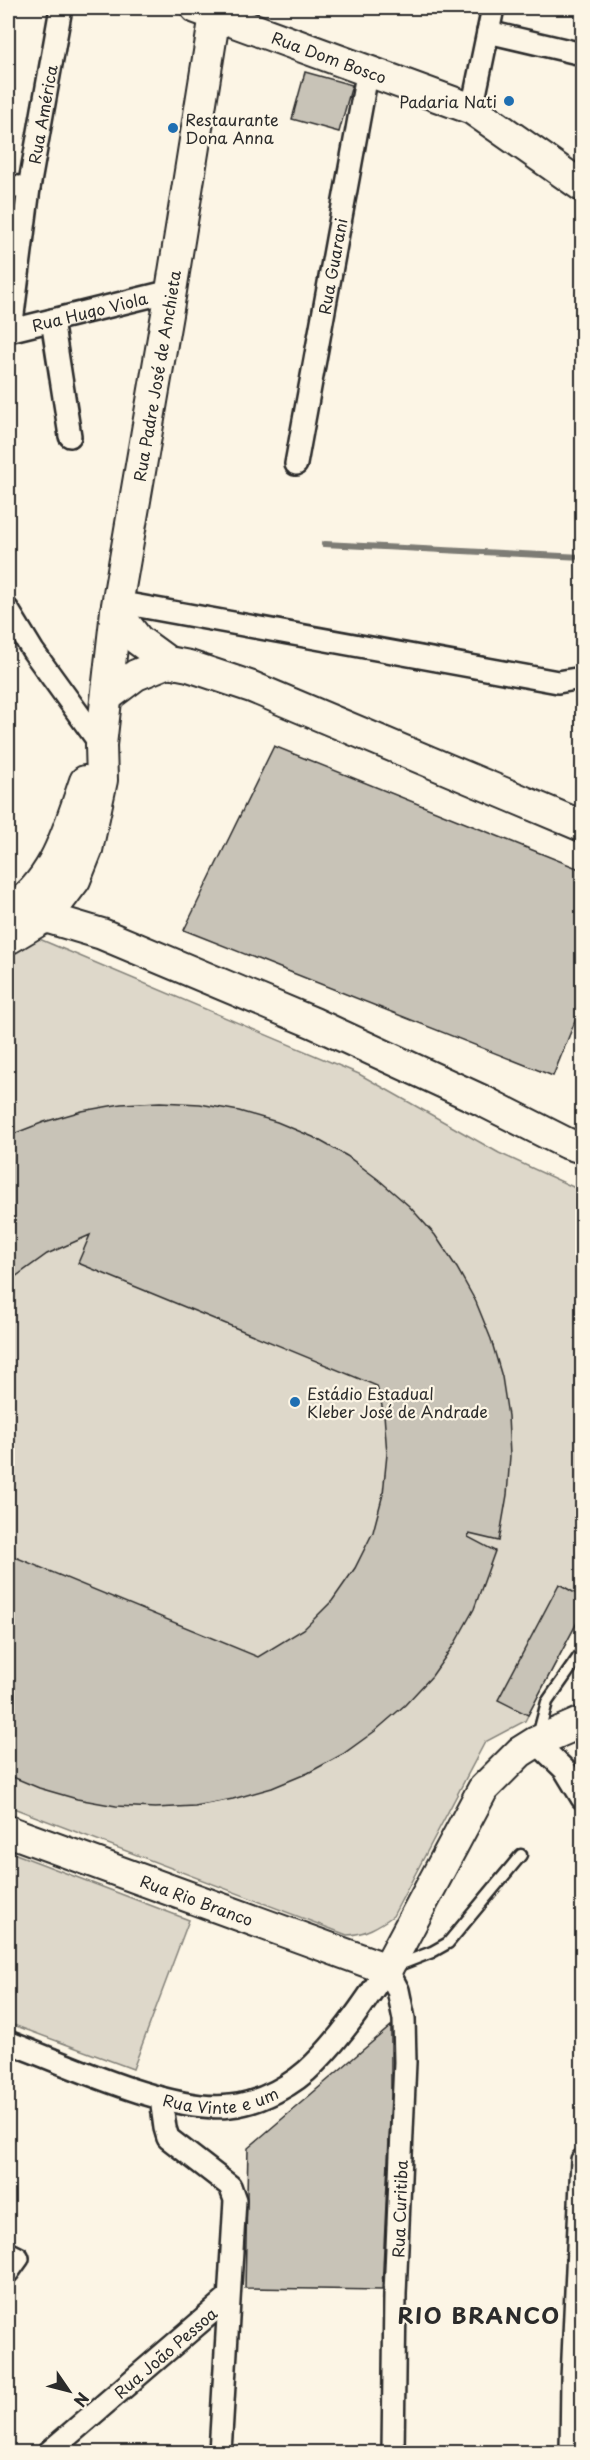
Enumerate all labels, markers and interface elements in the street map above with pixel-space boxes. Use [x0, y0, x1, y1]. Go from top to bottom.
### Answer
street label: Rua Dom Bosco [269, 25, 390, 89]
street label: Rua América [21, 62, 63, 166]
place label: Padaria Nati [399, 89, 497, 113]
marker: Padaria Nati [502, 94, 516, 108]
place label: Restaurante Dona Anna [185, 107, 279, 149]
marker: Restaurante Dona Anna [166, 121, 180, 135]
street label: Rua Guarani [311, 216, 353, 317]
street label: Rua Padre José de Anchieta [126, 268, 186, 483]
street label: Rua Hugo Viola [29, 285, 150, 337]
place label: Estádio Estadual Kleber José de Andrade [307, 1381, 488, 1423]
marker: Estádio Estadual Kleber José de Andrade [288, 1395, 302, 1409]
street label: Rua Rio Branco [137, 1868, 257, 1931]
street label: Rua Vinte e um [161, 2080, 282, 2119]
street label: Rua Curitiba [385, 2159, 413, 2258]
district label: RIO BRANCO [397, 2298, 561, 2331]
street label: Rua João Pessoa [108, 2301, 222, 2403]
north arrow [39, 2361, 99, 2421]
text: N [69, 2388, 96, 2412]

